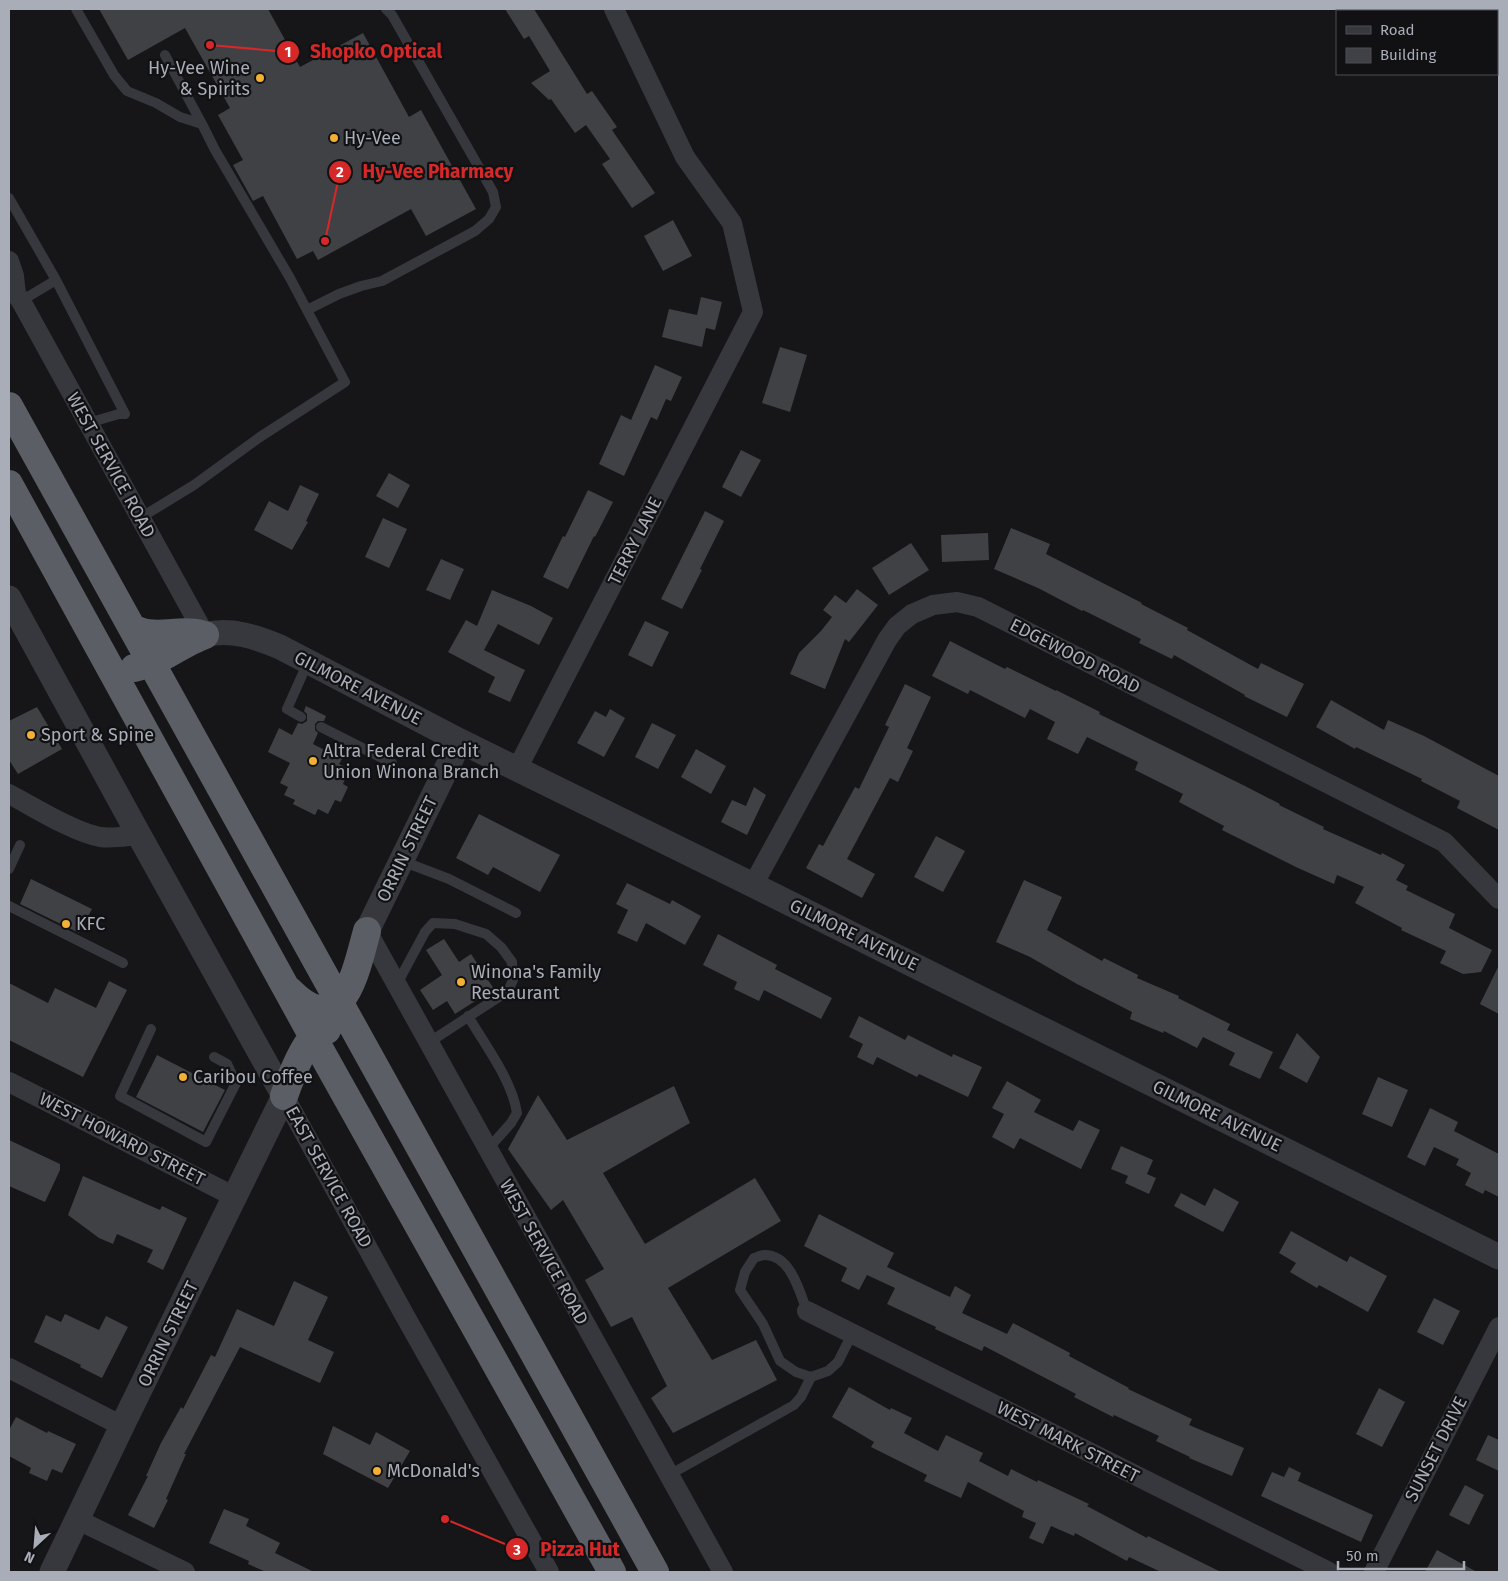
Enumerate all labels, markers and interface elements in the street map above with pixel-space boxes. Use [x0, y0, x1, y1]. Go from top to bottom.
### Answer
legend [1336, 10, 1498, 75]
text: Road [1380, 21, 1415, 39]
callout: Shopko Optical [275, 35, 452, 69]
text: Shopko Optical [310, 40, 442, 63]
text: 1 [285, 43, 291, 61]
text: Building [1380, 46, 1436, 64]
place label: Hy-Vee Wine & Spirits [148, 57, 250, 100]
marker: Hy-Vee Wine & Spirits [254, 72, 266, 84]
place label: Hy-Vee [344, 127, 401, 149]
marker: Hy-Vee [328, 132, 340, 144]
callout: Hy-Vee Pharmacy [328, 155, 524, 189]
text: Hy-Vee Pharmacy [363, 160, 514, 183]
text: 2 [336, 163, 344, 181]
street label: WEST SERVICE ROAD [62, 389, 160, 541]
street label: TERRY LANE [603, 493, 667, 589]
street label: EDGEWOOD ROAD [1006, 614, 1144, 698]
street label: GILMORE AVENUE [290, 646, 426, 730]
place label: Sport & Spine [41, 724, 154, 746]
marker: Sport & Spine [25, 729, 37, 741]
place label: Altra Federal Credit Union Winona Branch [323, 740, 499, 783]
marker: Altra Federal Credit Union Winona Branch [307, 755, 319, 767]
street label: ORRIN STREET [372, 792, 442, 905]
street label: GILMORE AVENUE [786, 894, 922, 976]
place label: KFC [76, 913, 105, 935]
marker: KFC [60, 918, 72, 930]
place label: Winona's Family Restaurant [471, 961, 601, 1004]
marker: Winona's Family Restaurant [455, 976, 467, 988]
place label: Caribou Coffee [193, 1066, 313, 1088]
marker: Caribou Coffee [177, 1071, 189, 1083]
street label: GILMORE AVENUE [1149, 1075, 1285, 1157]
street label: WEST HOWARD STREET [35, 1088, 209, 1191]
street label: EAST SERVICE ROAD [281, 1102, 377, 1252]
street label: WEST SERVICE ROAD [495, 1176, 593, 1328]
street label: ORRIN STREET [133, 1277, 203, 1390]
street label: SUNSET DRIVE [1400, 1393, 1472, 1505]
street label: WEST MARK STREET [993, 1397, 1143, 1488]
place label: McDonald's [387, 1460, 480, 1482]
marker: McDonald's [371, 1465, 383, 1477]
north arrow [10, 1521, 60, 1571]
callout: Pizza Hut [505, 1532, 629, 1566]
text: Pizza Hut [540, 1538, 621, 1561]
scale bar [1338, 1538, 1464, 1570]
text: 3 [512, 1541, 521, 1559]
text: 50 m [1346, 1547, 1379, 1565]
text: N [22, 1548, 37, 1567]

